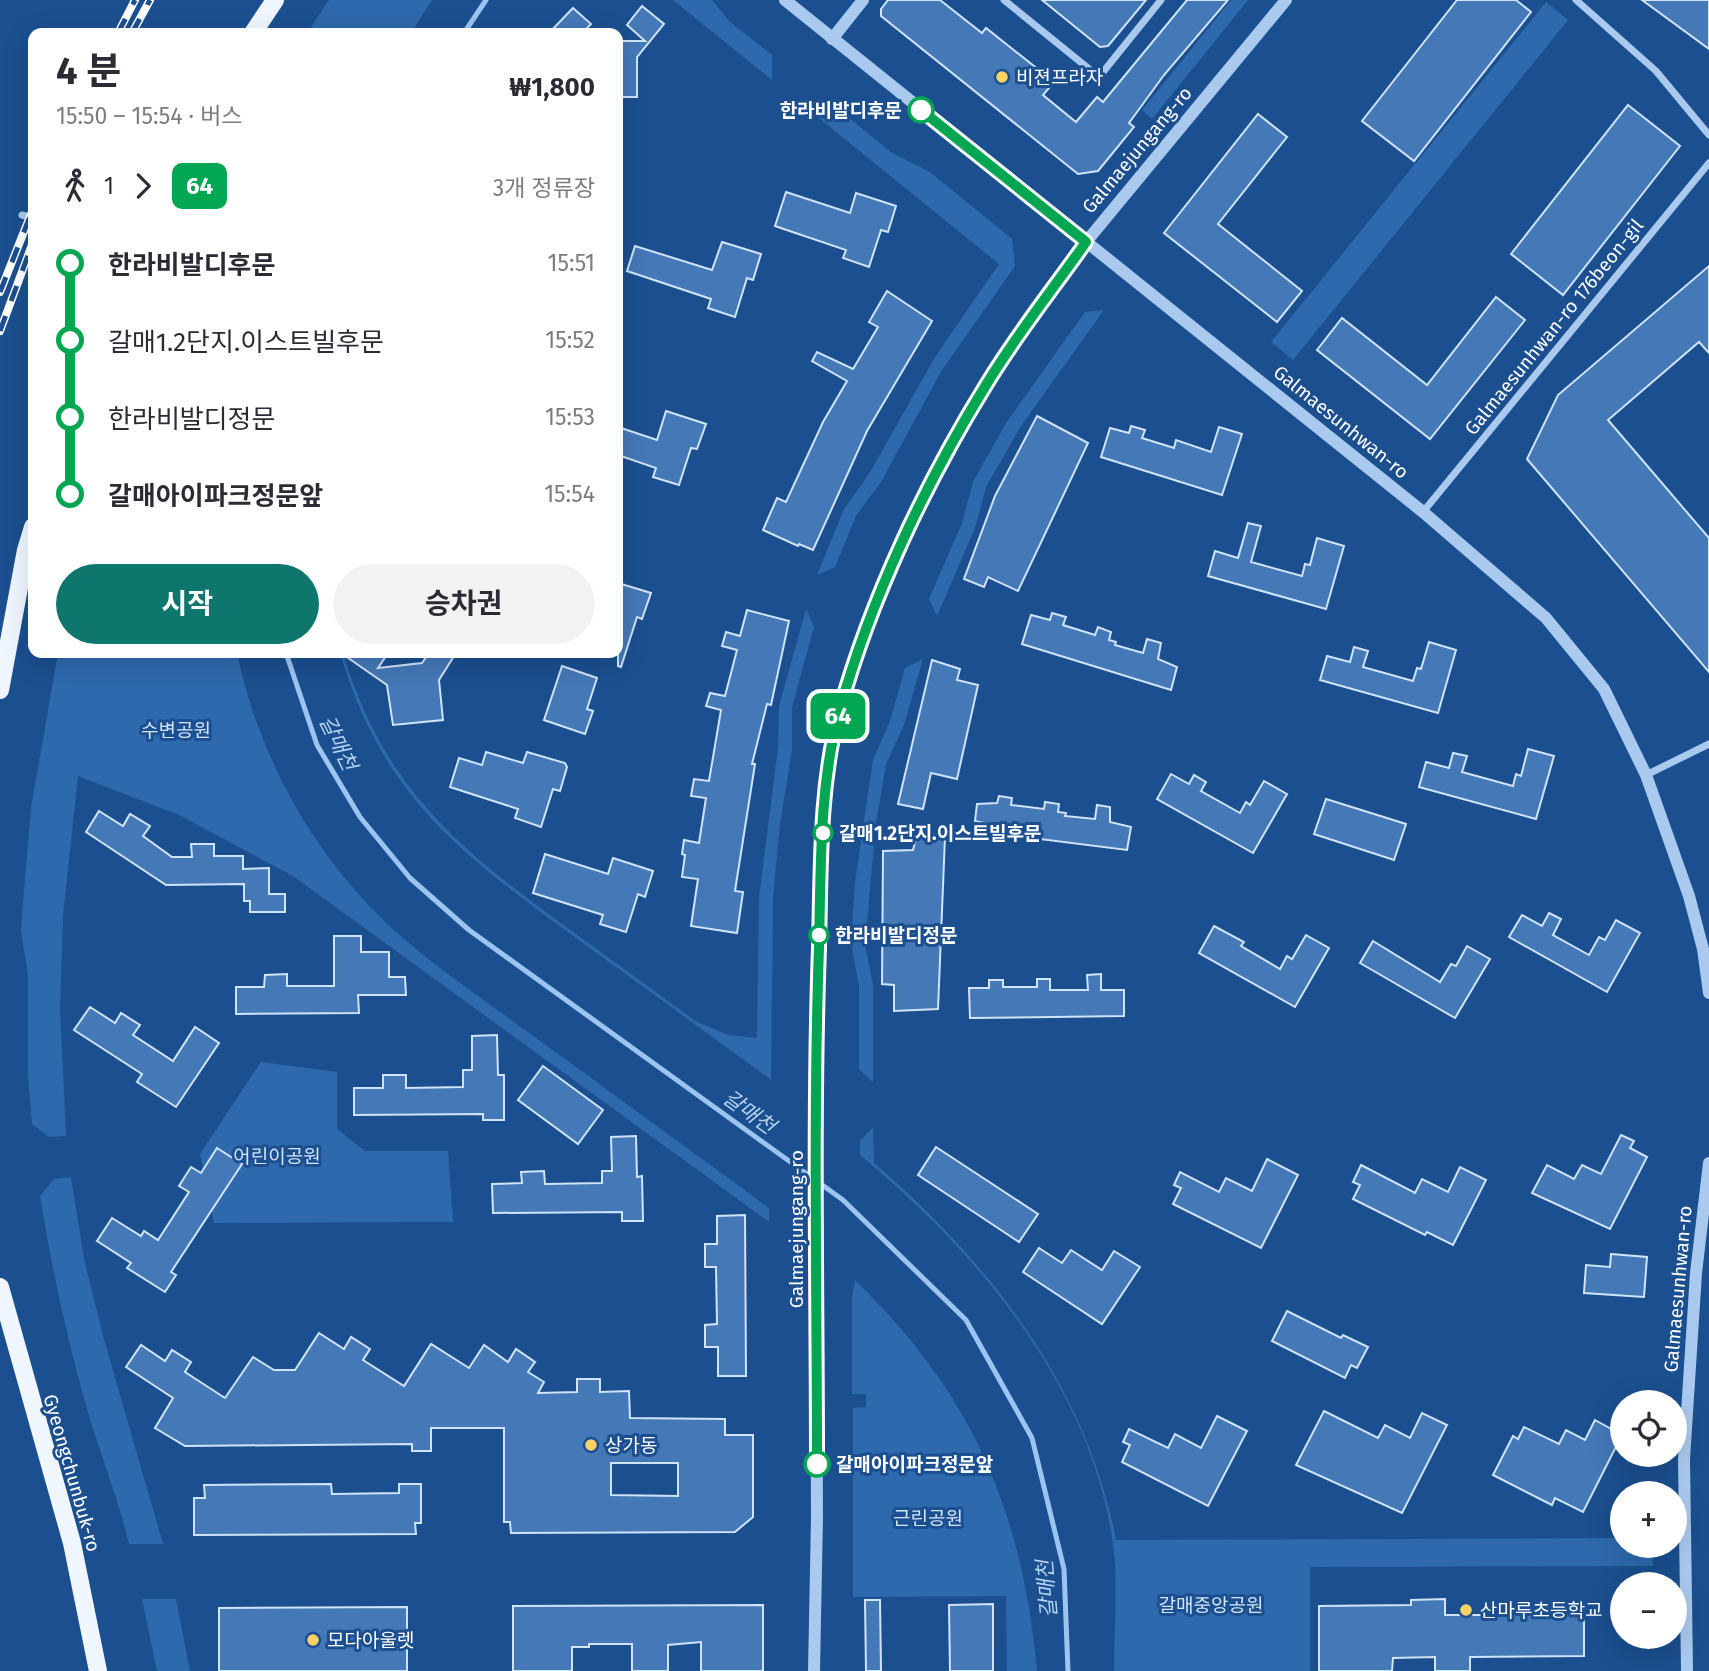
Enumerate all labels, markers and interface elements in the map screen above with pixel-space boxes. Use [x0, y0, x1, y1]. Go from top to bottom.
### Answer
text: 4 분 [56, 48, 121, 94]
place label: 비젼프라자 [1016, 66, 1103, 89]
marker: 비젼프라자 [994, 69, 1010, 85]
text: ₩1,800 [509, 72, 595, 103]
street label: Galmaejungang-ro [1077, 82, 1197, 218]
marker: 한라비발디후문 [908, 97, 934, 123]
place label: 한라비발디후문 [780, 99, 902, 122]
text: 15:50 – 15:54 · 버스 [56, 102, 242, 130]
icon: walk [56, 167, 94, 205]
icon: forward [124, 167, 162, 205]
text: 1 [104, 172, 114, 200]
text: 64 [186, 172, 213, 200]
text: 3개 정류장 [493, 174, 595, 202]
street label: Galmaesunhwan-ro 176beon-gil [1460, 214, 1648, 440]
text: 15:51 [548, 249, 595, 277]
text: 한라비발디후문 [108, 250, 275, 281]
text: 15:52 [545, 326, 595, 354]
text: 갈매1.2단지.이스트빌후문 [108, 327, 384, 358]
street label: Galmaesunhwan-ro [1269, 360, 1413, 484]
text: 15:53 [545, 403, 595, 431]
text: 한라비발디정문 [108, 404, 275, 435]
text: 15:54 [544, 480, 595, 508]
text: 갈매아이파크정문앞 [108, 481, 323, 512]
button: 시작 [56, 564, 319, 644]
button: 승차권 [333, 564, 595, 644]
line badge: 64 [806, 693, 870, 739]
text: 64 [824, 702, 852, 730]
water label: 갈매천 [314, 711, 364, 777]
park label: 수변공원 [141, 719, 211, 742]
place label: 갈매1.2단지.이스트빌후문 [839, 822, 1042, 845]
marker: 갈매1.2단지.이스트빌후문 [813, 823, 833, 843]
place label: 한라비발디정문 [835, 924, 957, 947]
marker: 한라비발디정문 [809, 925, 829, 945]
water label: 갈매천 [718, 1084, 782, 1141]
park label: 어린이공원 [233, 1145, 321, 1168]
street label: Galmaejungang-ro [785, 1150, 808, 1308]
street label: Galmaesunhwan-ro [1659, 1205, 1697, 1373]
map controls [1610, 1390, 1687, 1649]
button: locate [1610, 1390, 1687, 1467]
street label: Gyeongchunbuk-ro [39, 1392, 105, 1554]
place label: 상가동 [605, 1434, 657, 1457]
marker: 상가동 [583, 1437, 599, 1453]
marker: 갈매아이파크정문앞 [804, 1451, 830, 1477]
place label: 갈매아이파크정문앞 [836, 1453, 993, 1476]
button: + [1610, 1481, 1687, 1558]
park label: 근린공원 [893, 1507, 963, 1530]
water label: 갈매천 [1031, 1556, 1062, 1619]
button: − [1610, 1572, 1687, 1649]
park label: 갈매중앙공원 [1159, 1594, 1263, 1617]
place label: 산마루초등학교 [1480, 1599, 1602, 1622]
marker: 산마루초등학교 [1458, 1602, 1474, 1618]
place label: 모다아울렛 [327, 1629, 414, 1652]
marker: 모다아울렛 [305, 1632, 321, 1648]

